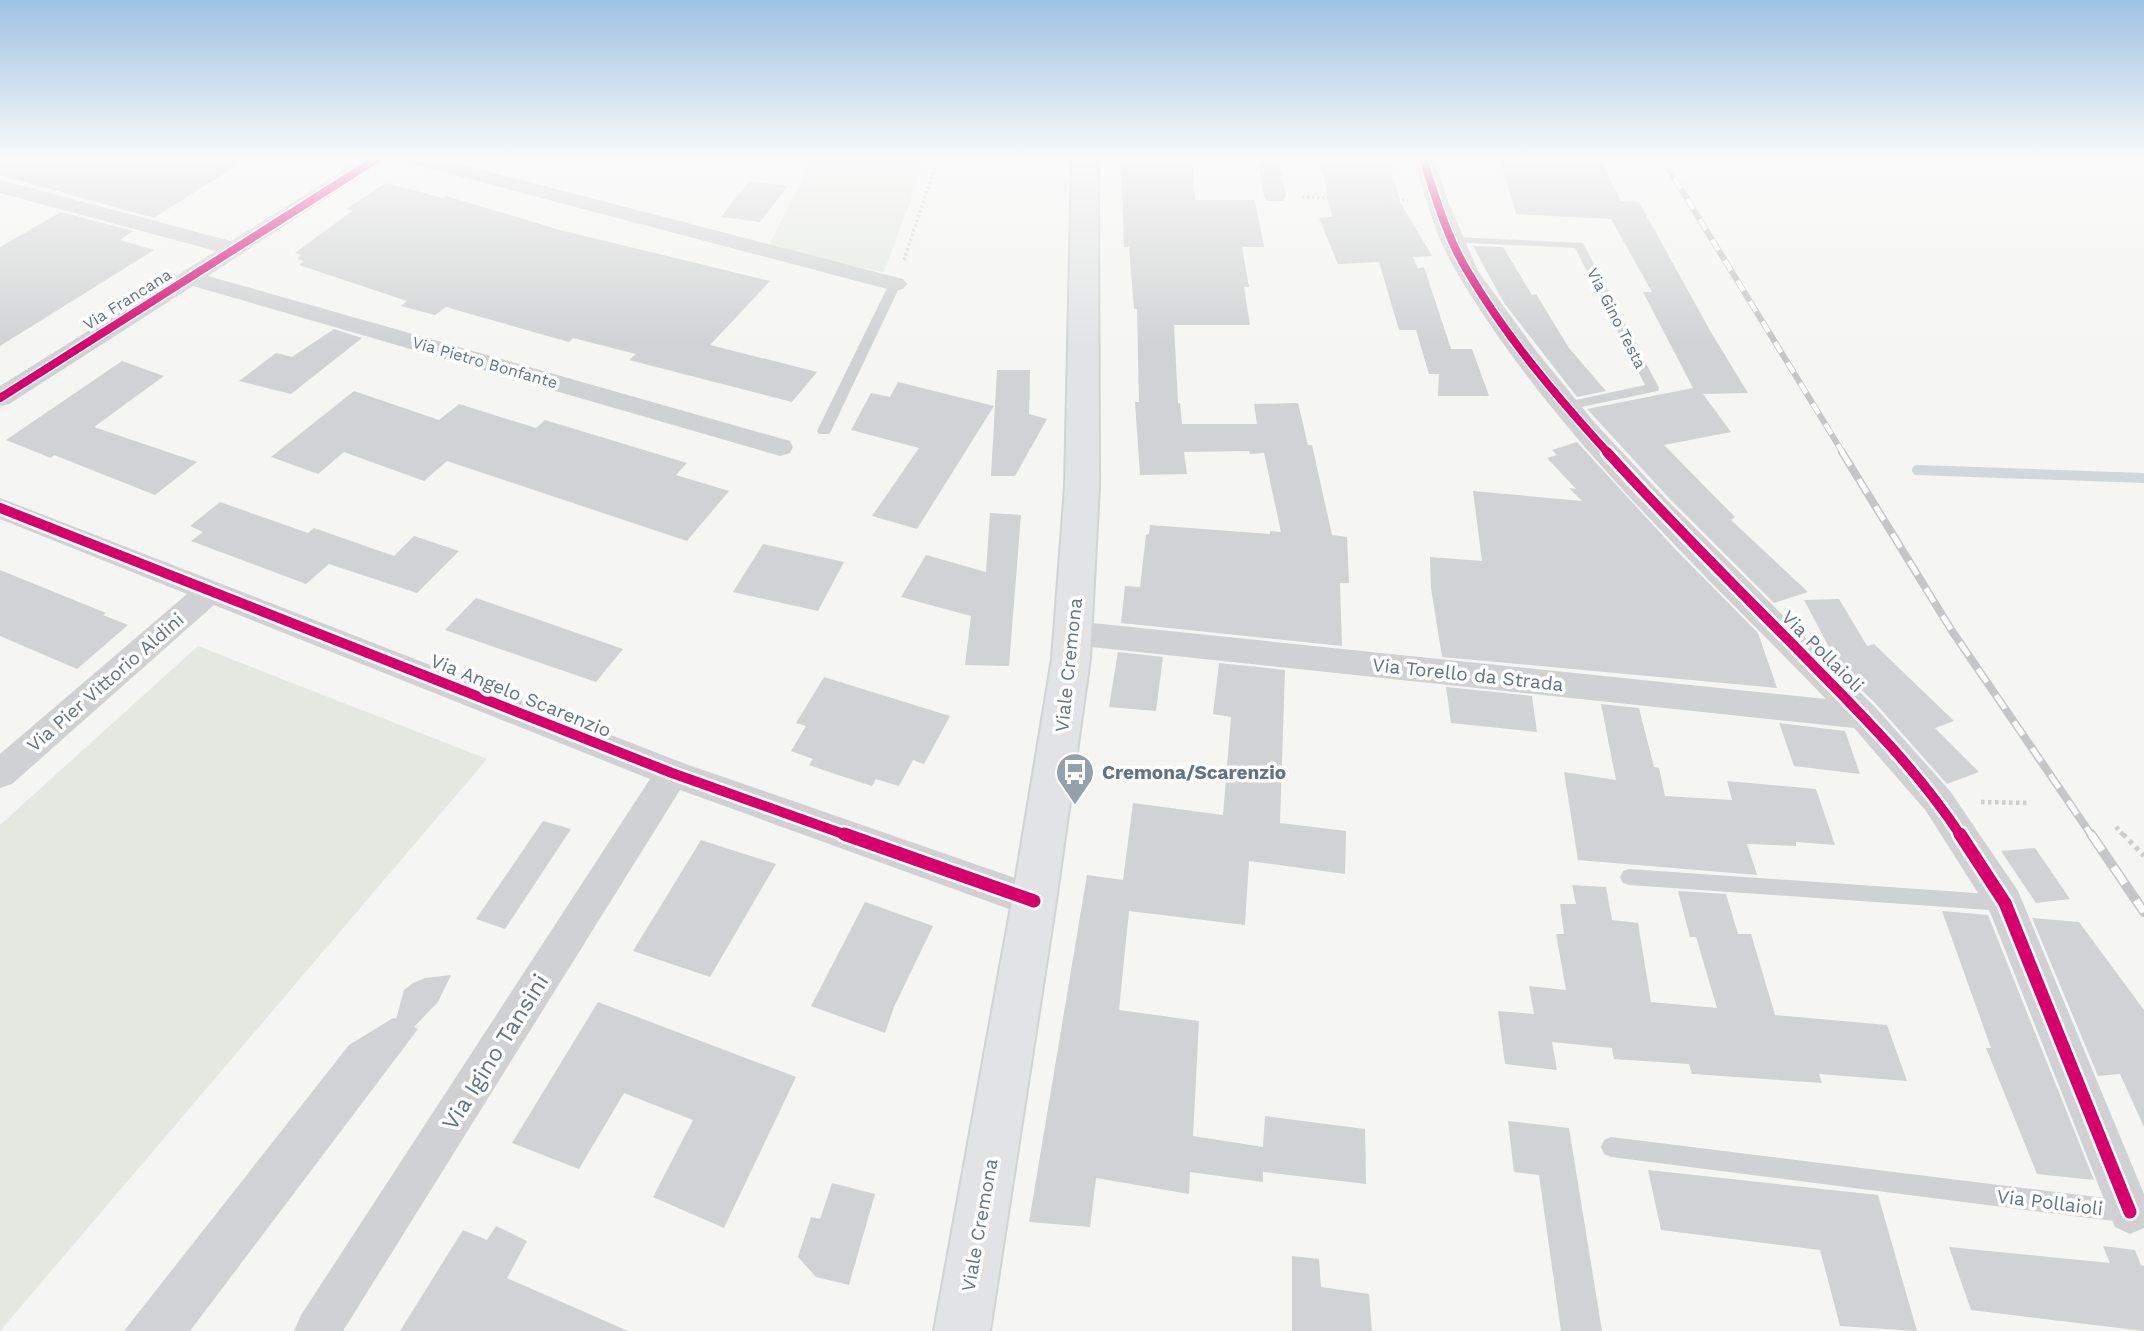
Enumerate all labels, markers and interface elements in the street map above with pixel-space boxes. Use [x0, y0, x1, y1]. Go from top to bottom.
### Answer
street label: Via Francana [80, 265, 175, 334]
street label: Via Gino Testa [1583, 265, 1650, 372]
street label: Via Pietro Bonfante [410, 333, 560, 392]
street label: Viale Cremona [1050, 597, 1087, 733]
street label: Via Pollaioli [1777, 606, 1868, 697]
street label: Via Pier Vittorio Aldini [22, 608, 189, 757]
street label: Via Angelo Scarenzio [427, 649, 615, 742]
street label: Via Torello da Strada [1371, 653, 1565, 696]
bus stop icon: Cremona/Scarenzio [1054, 751, 1096, 806]
place label: Cremona/Scarenzio [1102, 761, 1286, 784]
street label: Via Igino Tansini [437, 969, 554, 1135]
street label: Viale Cremona [956, 1156, 1003, 1293]
street label: Via Pollaioli [1996, 1185, 2104, 1220]

